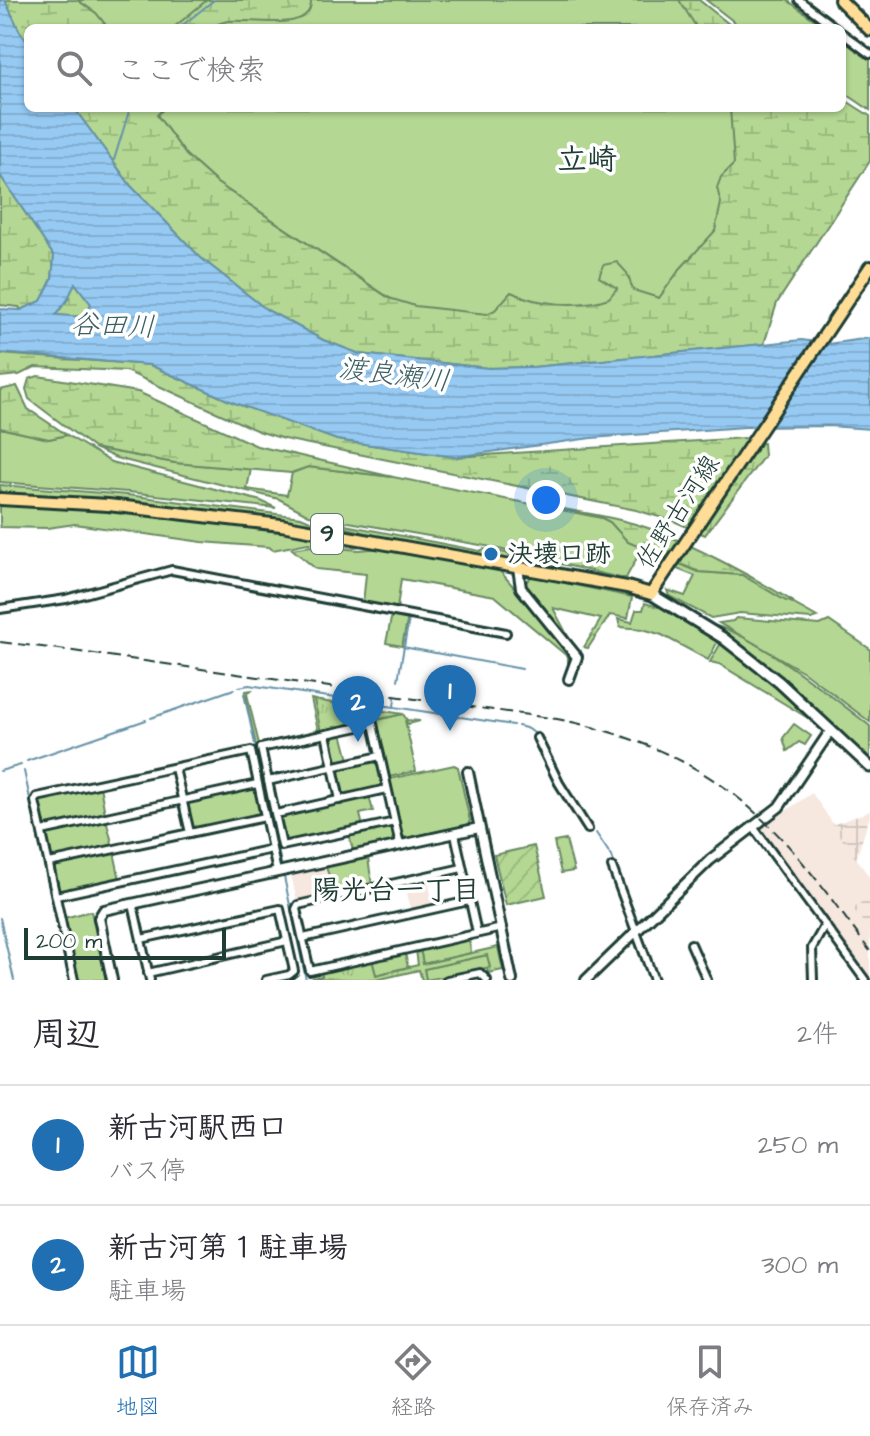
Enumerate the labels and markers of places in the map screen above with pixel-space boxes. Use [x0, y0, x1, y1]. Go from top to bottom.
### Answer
place label: 決壊口跡 [507, 536, 611, 572]
marker: 決壊口跡 [482, 545, 500, 563]
pin: 1 [424, 665, 476, 731]
pin: 2 [332, 676, 384, 742]

